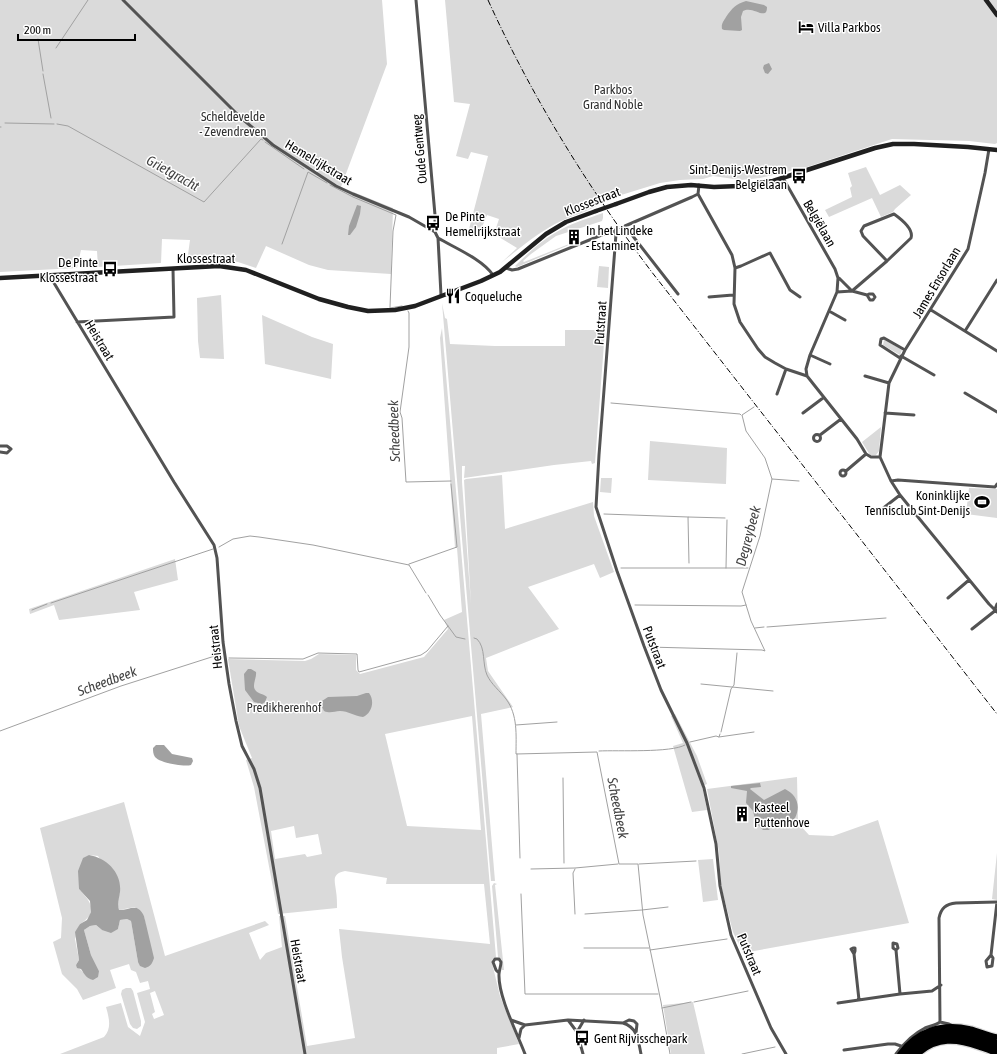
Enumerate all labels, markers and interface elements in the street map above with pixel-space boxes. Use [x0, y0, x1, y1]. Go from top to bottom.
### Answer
scale bar [18, 16, 135, 42]
hotel icon: Villa Parkbos [797, 18, 815, 36]
place label: Villa Parkbos [818, 20, 881, 35]
text: 200 m [24, 23, 51, 37]
park label: Parkbos Grand Noble [583, 82, 643, 112]
park label: Scheldevelde - Zevendreven [199, 109, 267, 139]
street label: Oude Gentweg [409, 113, 430, 184]
street label: Hemelrijkstraat [283, 137, 355, 188]
water label: Grietgracht [144, 152, 202, 194]
place label: Sint-Denijs-Westrem Belgielaan [690, 162, 787, 192]
bus stop icon: Sint-Denijs-Westrem Belgielaan [790, 167, 808, 185]
street label: Klossestraat [562, 184, 622, 219]
street label: Belgiëlaan [800, 197, 839, 249]
place label: De Pinte Hemelrijkstraat [445, 209, 521, 239]
bus stop icon: De Pinte Hemelrijkstraat [424, 214, 442, 232]
place label: In het Lindeke - Estaminet [586, 223, 653, 253]
building icon: In het Lindeke - Estaminet [565, 228, 583, 246]
street label: James Ensorlaan [909, 244, 963, 320]
street label: Klossestraat [177, 251, 236, 266]
place label: De Pinte Klossestraat [39, 255, 98, 285]
bus stop icon: De Pinte Klossestraat [101, 260, 119, 278]
restaurant icon: Coqueluche [444, 287, 462, 305]
place label: Coqueluche [465, 289, 522, 304]
street label: Putstraat [591, 300, 610, 346]
street label: Heistraat [82, 317, 118, 363]
water label: Scheedbeek [385, 399, 403, 463]
place label: Koninklijke Tennisclub Sint-Denijs [865, 488, 970, 518]
sports icon: Koninklijke Tennisclub Sint-Denijs [973, 493, 991, 511]
water label: Degreybeek [732, 503, 764, 568]
street label: Heistraat [206, 624, 225, 670]
street label: Putstraat [640, 624, 670, 671]
water label: Scheedbeek [74, 663, 140, 699]
park label: Predikherenhof [246, 700, 322, 715]
water label: Scheedbeek [604, 775, 632, 841]
place label: Kasteel Puttenhove [754, 800, 810, 830]
building icon: Kasteel Puttenhove [733, 805, 751, 823]
street label: Putstraat [734, 931, 765, 978]
street label: Heistraat [287, 938, 310, 984]
bus stop icon: Gent Rijvisschepark [573, 1029, 591, 1047]
place label: Gent Rijvisschepark [594, 1031, 688, 1046]

